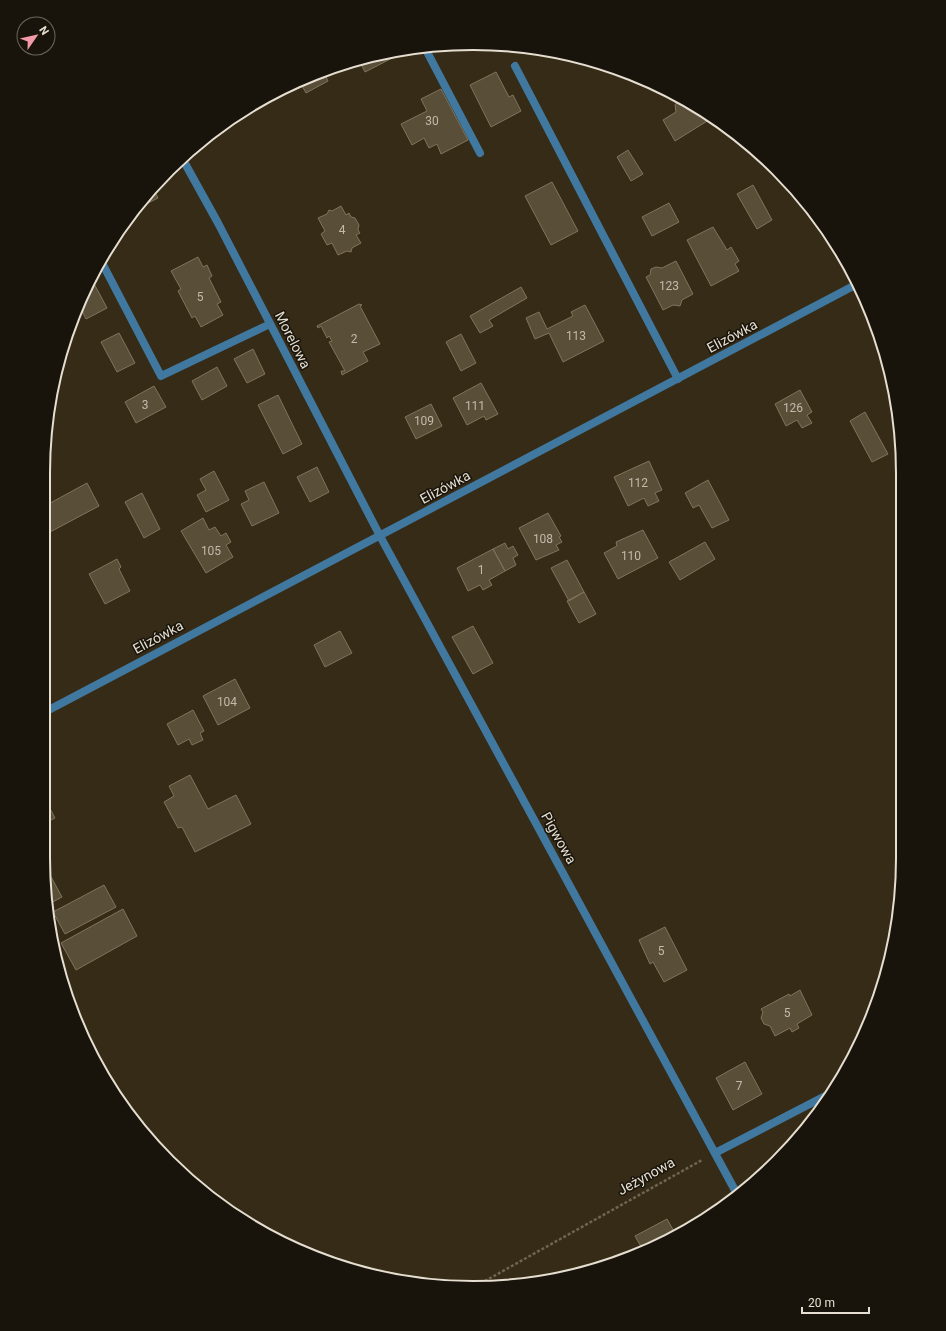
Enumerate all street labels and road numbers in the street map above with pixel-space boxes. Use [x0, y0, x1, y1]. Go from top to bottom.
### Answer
street label: Morelowa [272, 309, 314, 371]
street label: Elizówka [704, 316, 760, 356]
street label: Elizówka [417, 467, 473, 507]
street label: Elizówka [130, 617, 186, 657]
street label: Pigwowa [538, 809, 580, 867]
street label: Jeżynowa [615, 1154, 677, 1198]

